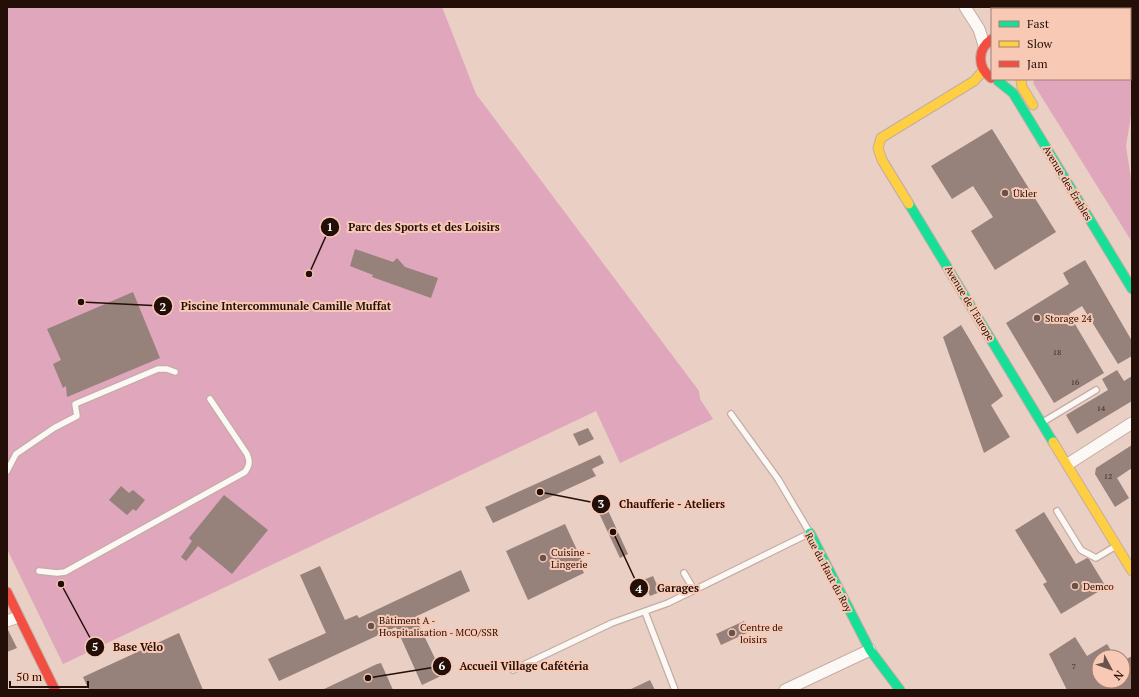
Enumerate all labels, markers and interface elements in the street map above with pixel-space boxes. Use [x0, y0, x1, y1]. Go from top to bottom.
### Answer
legend [991, 8, 1131, 80]
text: Fast [1027, 16, 1050, 31]
text: Slow [1027, 36, 1053, 51]
text: Jam [1027, 56, 1048, 71]
street label: Avenue des Érables [1040, 143, 1095, 223]
place label: Ükler [1013, 187, 1037, 200]
marker: Ükler [1000, 188, 1010, 198]
callout: Parc des Sports et des Loisirs [320, 216, 508, 239]
text: 1 [327, 219, 333, 234]
text: Parc des Sports et des Loisirs [348, 220, 500, 234]
street label: Avenue de l'Europe [942, 263, 997, 343]
callout: Piscine Intercommunale Camille Muffat [153, 295, 400, 318]
text: 2 [160, 299, 167, 314]
text: Piscine Intercommunale Camille Muffat [181, 299, 392, 313]
place label: Storage 24 [1045, 312, 1093, 325]
marker: Storage 24 [1032, 313, 1042, 323]
house number: 18 [1053, 347, 1061, 357]
house number: 16 [1071, 377, 1080, 387]
house number: 14 [1097, 403, 1106, 413]
house number: 12 [1104, 471, 1112, 481]
callout: Chaufferie - Ateliers [591, 493, 733, 516]
text: 3 [598, 496, 605, 511]
text: Chaufferie - Ateliers [619, 497, 725, 511]
street label: Rue du Haut du Roy [802, 530, 855, 615]
place label: Cuisine - Lingerie [551, 546, 591, 571]
marker: Cuisine - Lingerie [538, 553, 548, 563]
callout: Garages [629, 577, 707, 600]
place label: Demco [1083, 580, 1114, 593]
text: 4 [636, 581, 643, 596]
text: Garages [657, 581, 699, 595]
marker: Demco [1070, 581, 1080, 591]
place label: Bâtiment A - Hospitalisation - MCO/SSR [379, 614, 499, 639]
marker: Bâtiment A - Hospitalisation - MCO/SSR [366, 621, 376, 631]
place label: Centre de loisirs [740, 621, 783, 646]
marker: Centre de loisirs [727, 628, 737, 638]
callout: Base Vélo [85, 635, 171, 658]
text: 5 [92, 639, 98, 654]
text: Base Vélo [113, 640, 163, 654]
north arrow [1091, 649, 1131, 689]
callout: Accueil Village Cafétéria [432, 654, 597, 677]
text: 6 [439, 658, 446, 673]
text: Accueil Village Cafétéria [459, 659, 589, 673]
house number: 7 [1072, 661, 1076, 671]
scale bar [10, 663, 88, 689]
text: N [1110, 668, 1127, 684]
text: 50 m [16, 669, 43, 684]

